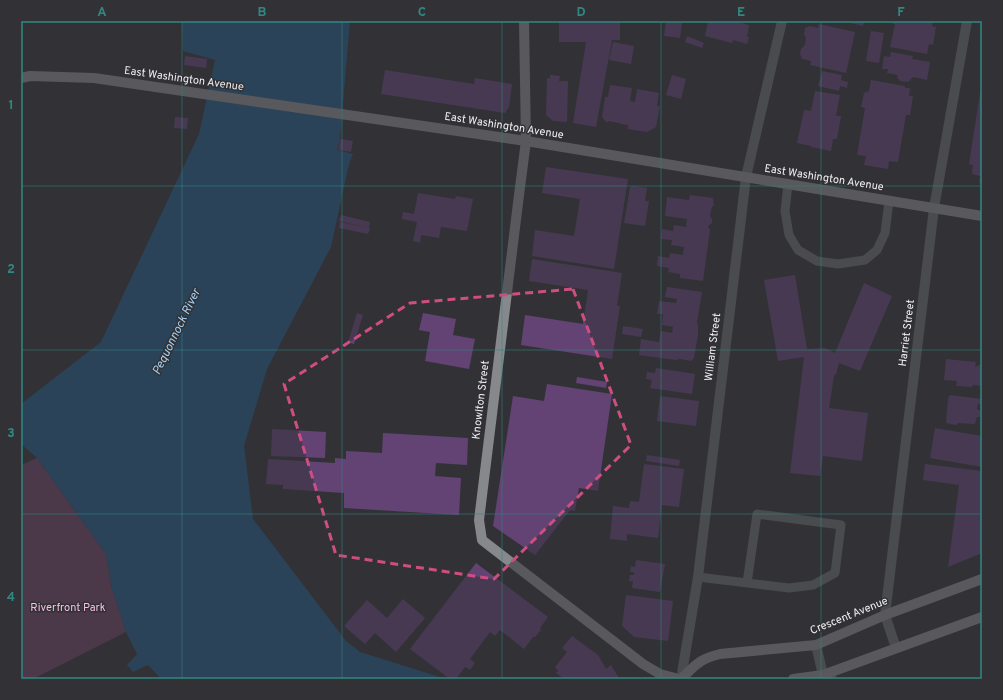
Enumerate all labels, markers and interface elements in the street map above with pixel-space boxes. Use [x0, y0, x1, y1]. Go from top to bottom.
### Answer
text: A [97, 5, 107, 21]
text: B [258, 5, 267, 21]
text: C [418, 5, 426, 21]
text: D [576, 5, 586, 21]
text: E [737, 5, 745, 21]
text: F [897, 5, 905, 21]
street label: East Washington Avenue [123, 64, 245, 94]
text: 1 [8, 98, 14, 114]
street label: East Washington Avenue [443, 110, 565, 142]
street label: East Washington Avenue [763, 162, 885, 194]
text: 2 [7, 262, 15, 278]
water label: Pequonnock River [149, 285, 205, 378]
street label: Harriet Street [896, 299, 918, 367]
street label: William Street [702, 312, 724, 382]
street label: Knowlton Street [469, 360, 493, 440]
text: 3 [7, 426, 15, 442]
text: 4 [7, 590, 15, 606]
street label: Crescent Avenue [808, 594, 890, 638]
park label: Riverfront Park [30, 601, 106, 615]

